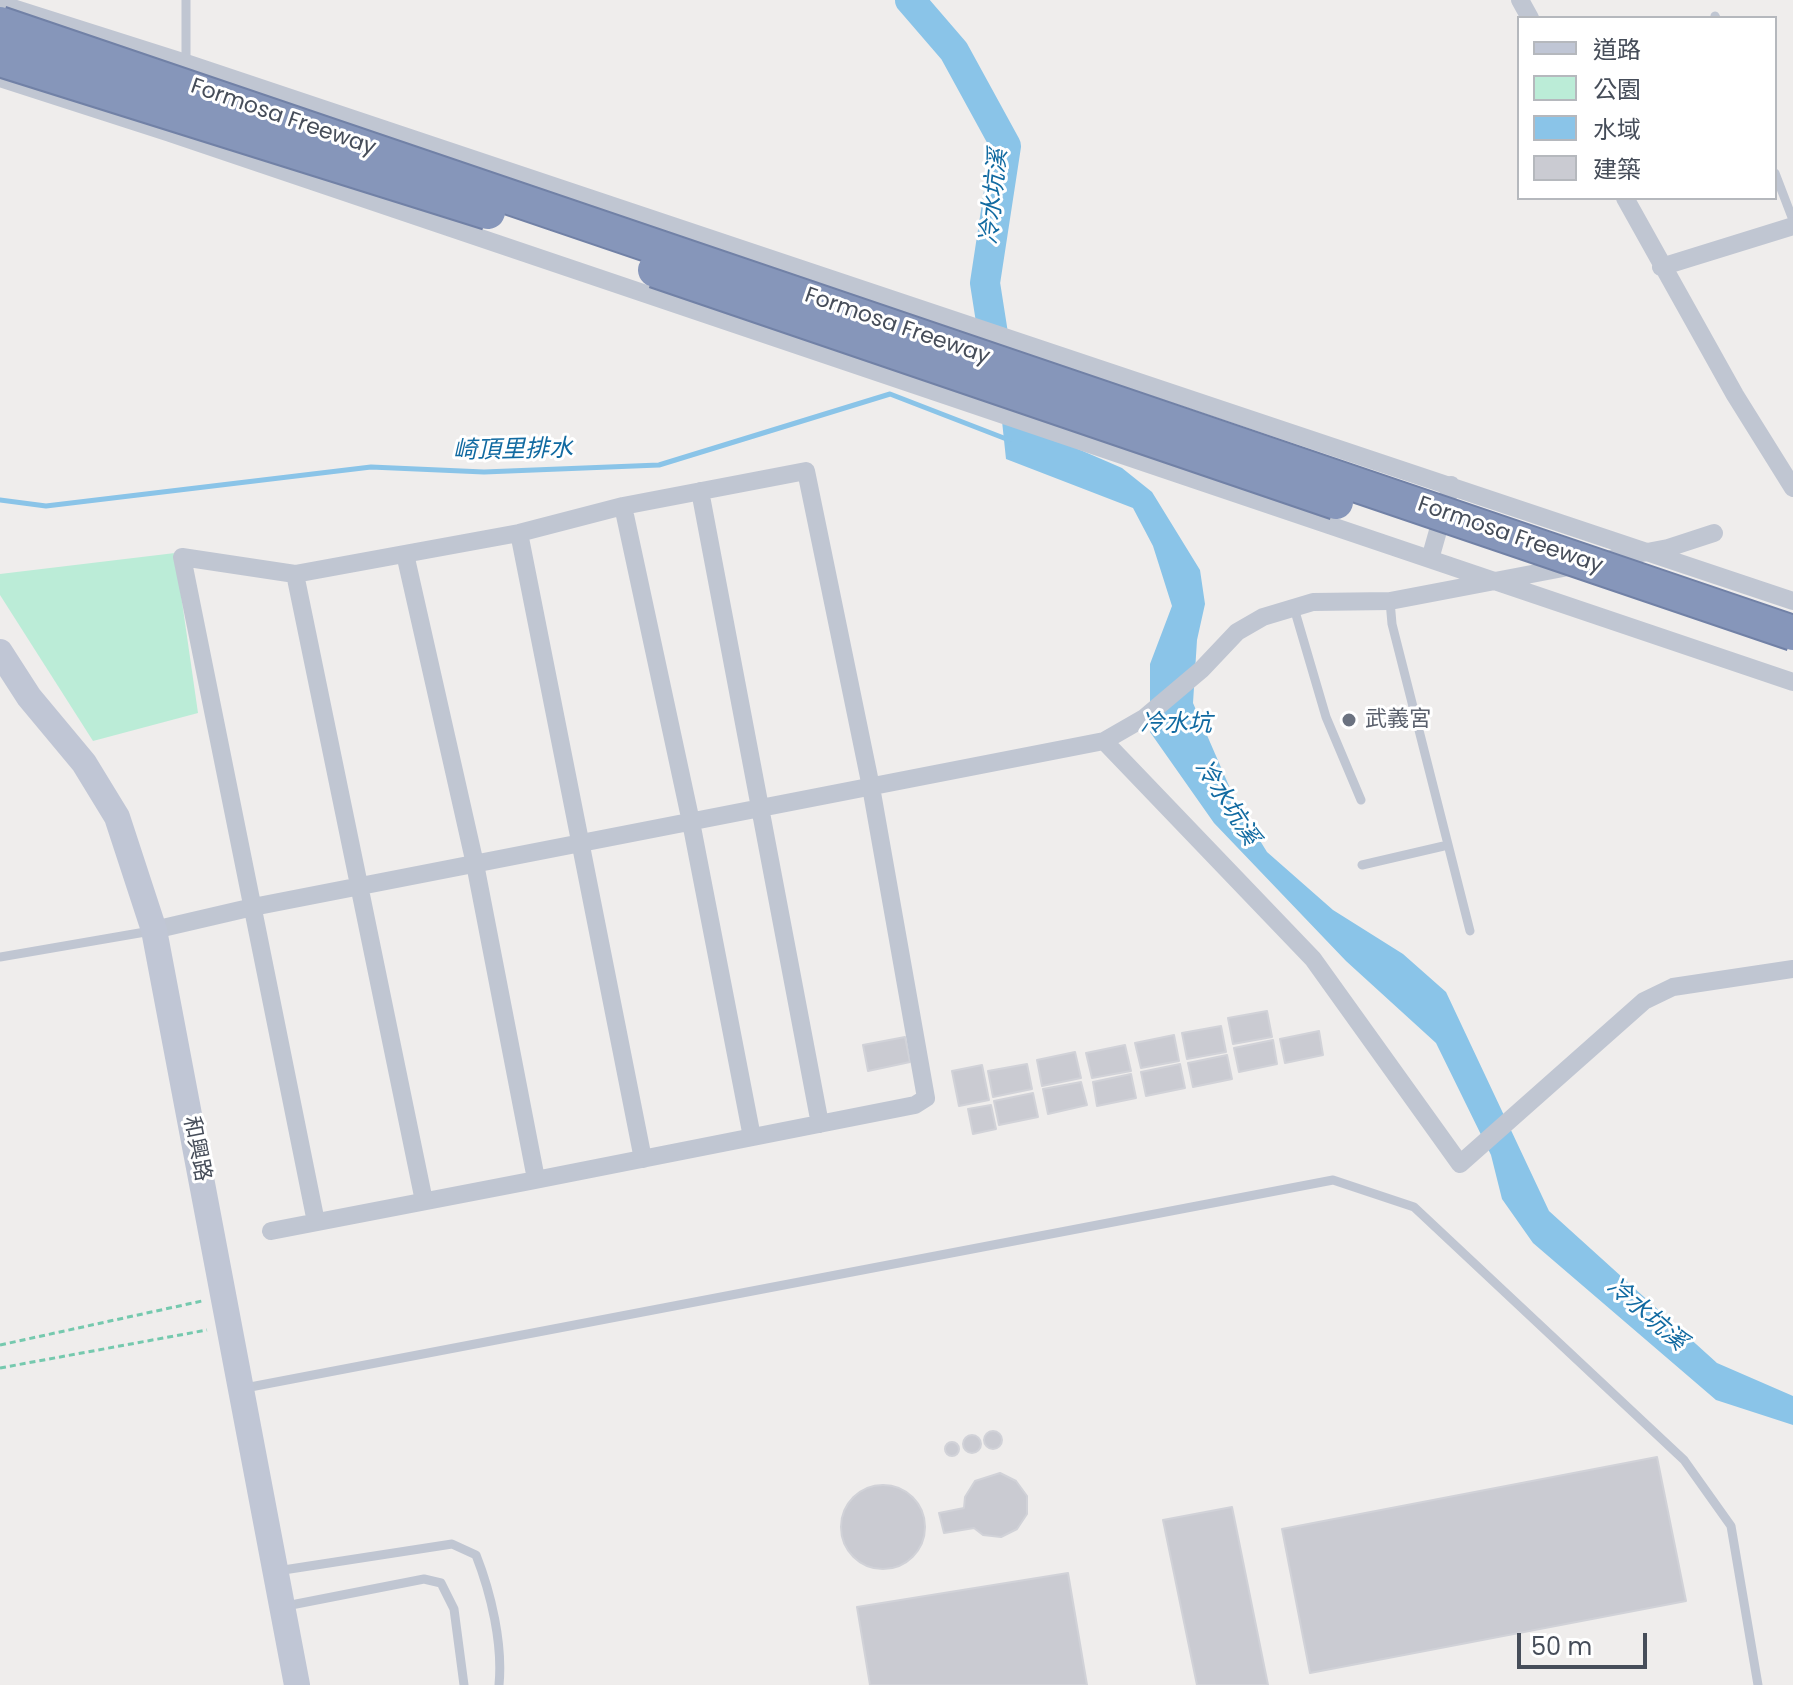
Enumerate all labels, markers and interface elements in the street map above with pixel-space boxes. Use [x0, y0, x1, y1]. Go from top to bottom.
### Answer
legend [1517, 16, 1777, 200]
text: 道路 [1593, 33, 1641, 66]
text: 公園 [1593, 73, 1641, 106]
street label: Formosa Freeway [187, 74, 379, 162]
text: 水域 [1593, 113, 1641, 146]
water label: 冷水坑溪 [976, 148, 1014, 246]
text: 建築 [1593, 153, 1641, 186]
street label: Formosa Freeway [801, 283, 993, 371]
water label: 崎頂里排水 [453, 436, 573, 466]
street label: Formosa Freeway [1414, 492, 1606, 580]
place label: 武義宮 [1365, 707, 1431, 733]
water label: 冷水坑 [1140, 711, 1212, 739]
marker: 武義宮 [1340, 711, 1358, 729]
water label: 冷水坑溪 [1188, 755, 1264, 851]
street label: 和興路 [177, 1114, 215, 1184]
water label: 冷水坑溪 [1600, 1273, 1692, 1357]
scale bar [1521, 1617, 1651, 1667]
text: 50 m [1531, 1630, 1592, 1663]

